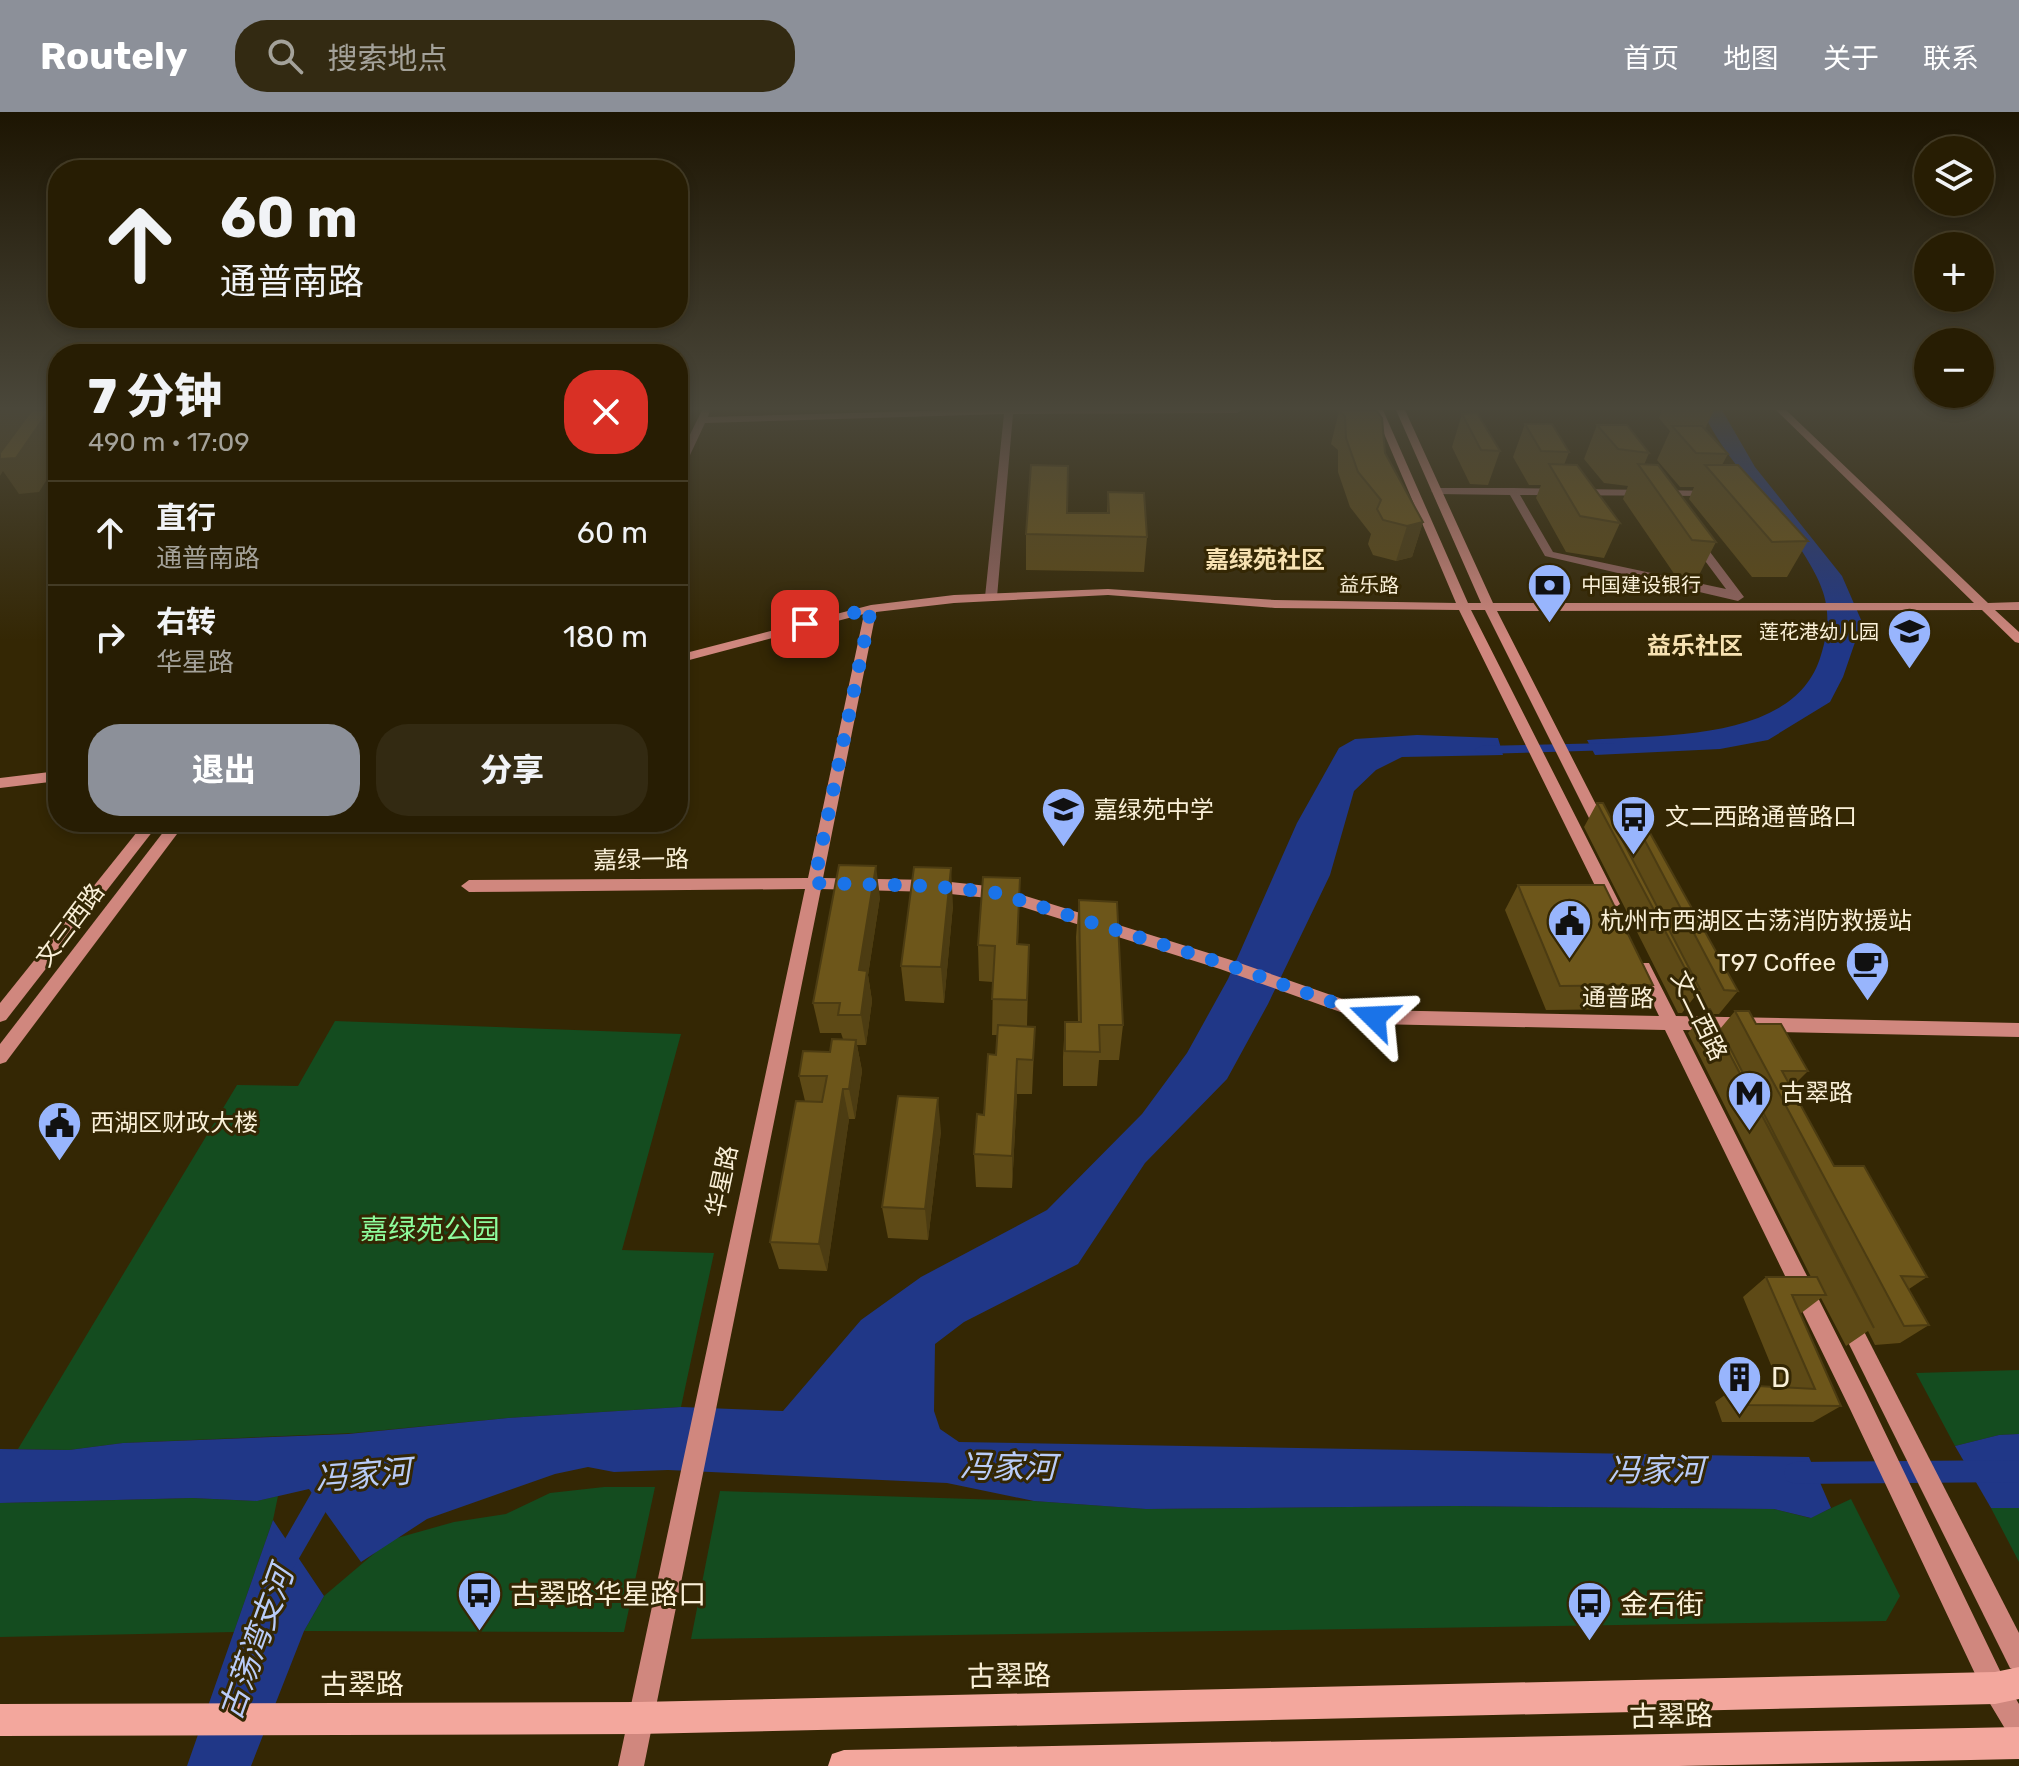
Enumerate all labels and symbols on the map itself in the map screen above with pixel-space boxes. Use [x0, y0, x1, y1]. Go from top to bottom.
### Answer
district label: 嘉绿苑社区 [1205, 546, 1325, 574]
bank icon: 中国建设银行 [1526, 561, 1574, 624]
street label: 益乐路 [1339, 572, 1399, 598]
place label: 中国建设银行 [1581, 573, 1701, 597]
pin [771, 590, 839, 658]
school or university icon: 莲花港幼儿园 [1886, 608, 1934, 671]
place label: 莲花港幼儿园 [1759, 620, 1879, 644]
district label: 益乐社区 [1647, 632, 1743, 660]
school or university icon: 嘉绿苑中学 [1039, 786, 1087, 849]
bus stop icon: 文二西路通普路口 [1610, 793, 1658, 856]
place label: 嘉绿苑中学 [1094, 796, 1214, 824]
place label: 文二西路通普路口 [1665, 803, 1857, 831]
street label: 嘉绿一路 [593, 845, 689, 875]
street label: 文三西路 [30, 878, 110, 972]
public building icon: 杭州市西湖区古荡消防救援站 [1545, 897, 1593, 960]
place label: 杭州市西湖区古荡消防救援站 [1600, 907, 1912, 935]
cafe icon: T97 Coffee [1843, 939, 1891, 1002]
place label: T97 Coffee [1717, 949, 1836, 977]
street label: 文二西路 [1665, 967, 1733, 1065]
position arrow [1332, 975, 1416, 1059]
street label: 通普路 [1582, 983, 1654, 1013]
metro station icon: 古翠路 [1726, 1069, 1774, 1132]
place label: 古翠路 [1781, 1079, 1853, 1107]
public building icon: 西湖区财政大楼 [35, 1099, 83, 1162]
place label: 西湖区财政大楼 [90, 1109, 258, 1137]
street label: 华星路 [701, 1143, 743, 1219]
park label: 嘉绿苑公园 [360, 1213, 500, 1246]
building icon: D [1716, 1353, 1764, 1416]
place label: D [1771, 1361, 1790, 1394]
water label: 冯家河 [960, 1447, 1062, 1487]
water label: 冯家河 [314, 1451, 418, 1498]
water label: 冯家河 [1608, 1451, 1710, 1489]
water label: 古荡湾支河 [211, 1556, 303, 1725]
bus stop icon: 古翠路华星路口 [455, 1570, 503, 1633]
place label: 古翠路华星路口 [510, 1578, 706, 1611]
bus stop icon: 金石街 [1565, 1580, 1613, 1643]
place label: 金石街 [1620, 1588, 1704, 1621]
street label: 古翠路 [967, 1659, 1051, 1693]
street label: 古翠路 [320, 1668, 404, 1701]
street label: 古翠路 [1629, 1699, 1713, 1733]

